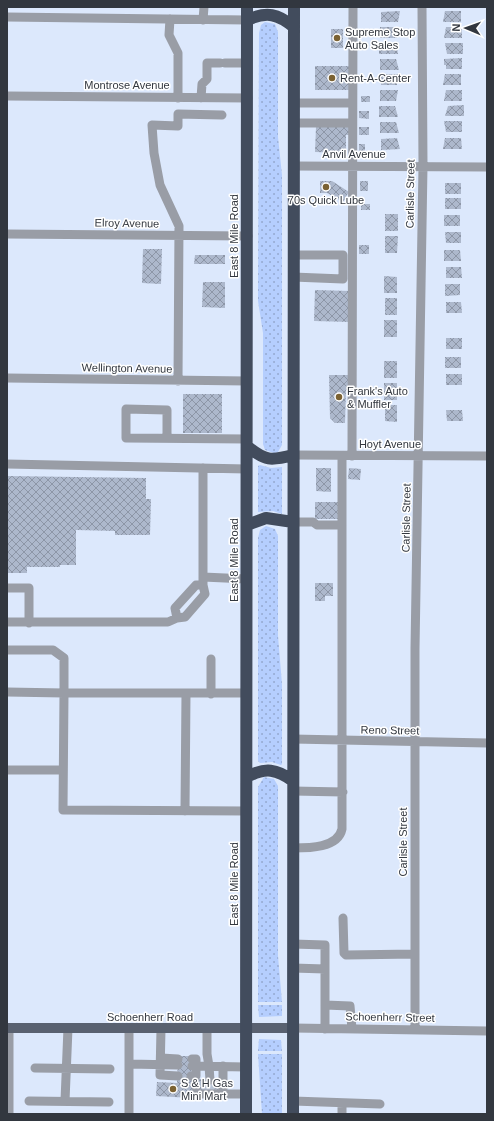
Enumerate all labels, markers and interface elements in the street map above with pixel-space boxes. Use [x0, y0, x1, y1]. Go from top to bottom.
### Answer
north arrow [446, 8, 486, 48]
text: N [450, 23, 462, 32]
place label: Supreme Stop Auto Sales [345, 26, 415, 51]
marker: Supreme Stop Auto Sales [332, 33, 342, 43]
place label: Rent-A-Center [340, 72, 411, 84]
marker: Rent-A-Center [327, 73, 337, 83]
street label: Montrose Avenue [84, 79, 170, 91]
street label: Anvil Avenue [322, 148, 386, 160]
street label: Carlisle Street [403, 159, 417, 229]
marker: 70s Quick Lube [321, 182, 331, 192]
street label: East 8 Mile Road [228, 194, 240, 278]
place label: 70s Quick Lube [288, 194, 364, 206]
street label: Elroy Avenue [95, 216, 159, 230]
street label: Wellington Avenue [82, 361, 172, 375]
place label: Frank's Auto & Muffler [347, 385, 408, 410]
marker: Frank's Auto & Muffler [334, 392, 344, 402]
street label: Hoyt Avenue [359, 438, 421, 450]
street label: Carlisle Street [399, 483, 413, 553]
street label: East 8 Mile Road [228, 518, 240, 602]
street label: Reno Street [361, 723, 419, 737]
street label: Carlisle Street [397, 807, 409, 877]
street label: East 8 Mile Road [228, 842, 240, 926]
street label: Schoenherr Street [345, 1010, 435, 1024]
street label: Schoenherr Road [107, 1011, 193, 1023]
place label: S & H Gas Mini Mart [181, 1077, 233, 1102]
marker: S & H Gas Mini Mart [168, 1084, 178, 1094]

